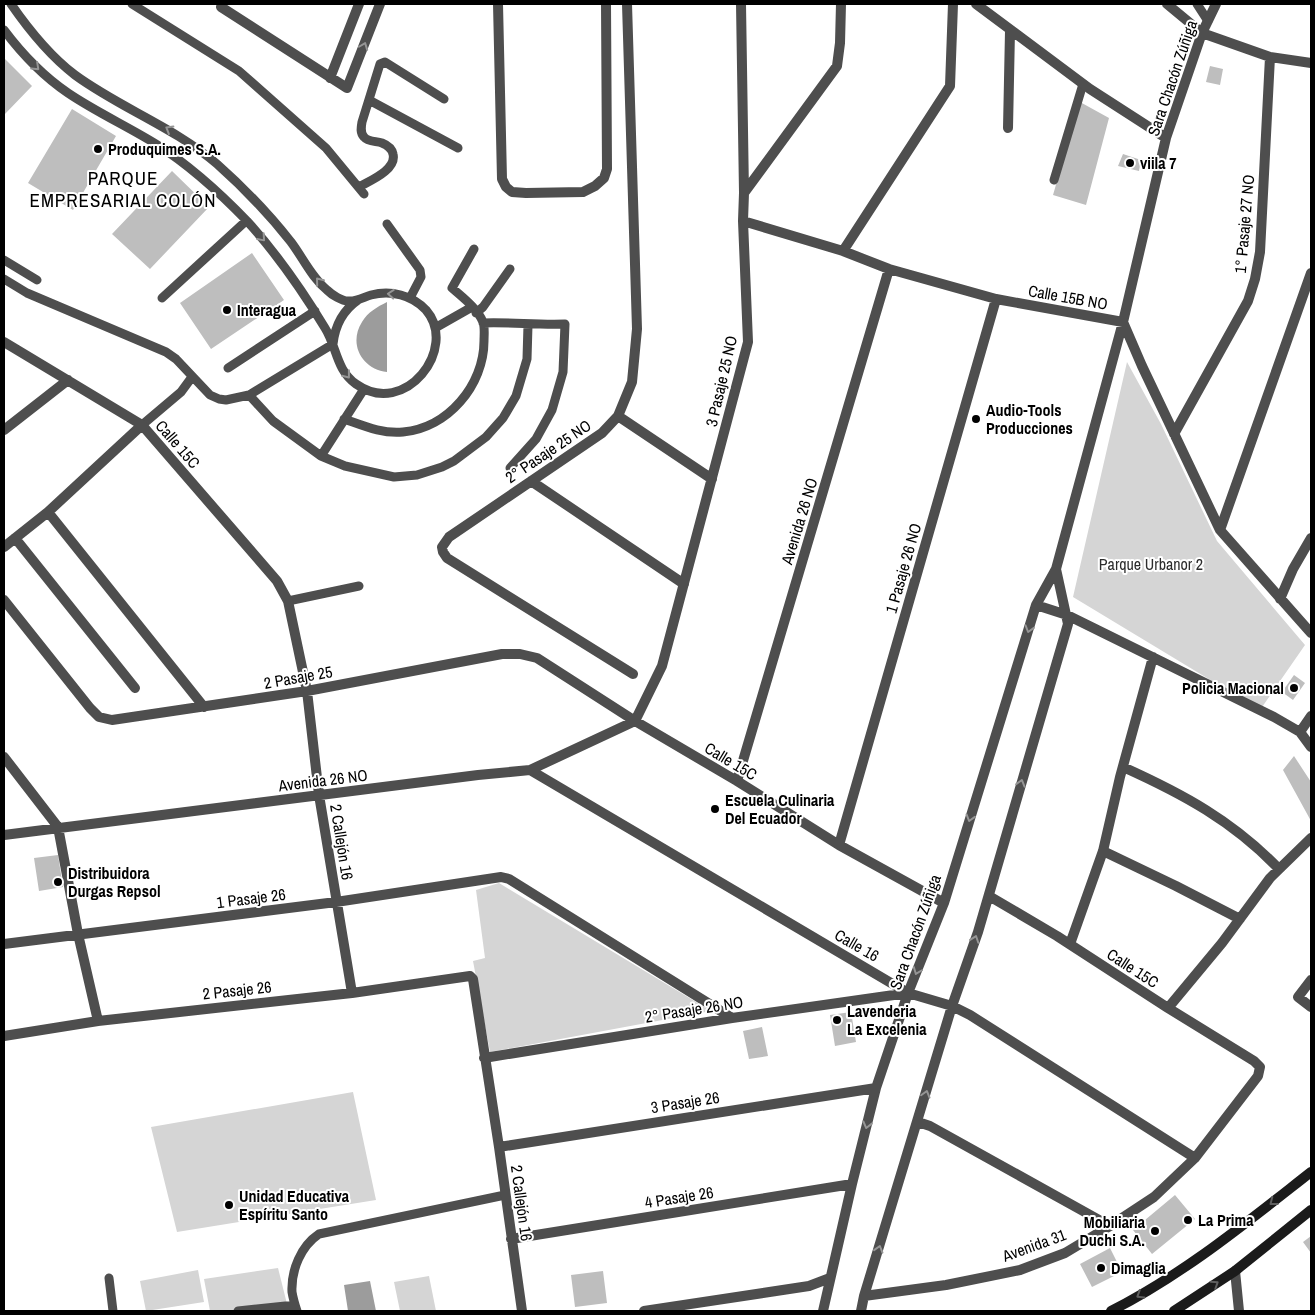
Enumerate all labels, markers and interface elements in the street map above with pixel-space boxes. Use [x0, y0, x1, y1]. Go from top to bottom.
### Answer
street label: Sara Chacón Zúñiga [1142, 17, 1202, 139]
one-way arrow [357, 42, 368, 51]
one-way arrow [30, 61, 39, 70]
one-way arrow [165, 126, 174, 136]
place label: Produquimes S.A. [108, 138, 221, 160]
marker: Produquimes S.A. [92, 143, 104, 155]
place label: viila 7 [1140, 152, 1176, 174]
marker: viila 7 [1124, 157, 1136, 169]
district label: PARQUE EMPRESARIAL COLÓN [30, 165, 217, 213]
street label: 1° Pasaje 27 NO [1229, 174, 1259, 274]
one-way arrow [256, 232, 264, 241]
one-way arrow [317, 278, 325, 287]
street label: Calle 15B NO [1027, 279, 1109, 315]
one-way arrow [386, 288, 394, 299]
place label: Interagua [237, 299, 297, 321]
marker: Interagua [221, 304, 233, 316]
street label: 3 Pasaje 25 NO [700, 333, 742, 429]
one-way arrow [341, 369, 350, 379]
place label: Audio-Tools Producciones [986, 399, 1073, 439]
marker: Audio-Tools Producciones [970, 413, 982, 425]
street label: 2° Pasaje 25 NO [501, 414, 595, 488]
street label: Calle 15C [151, 415, 205, 473]
street label: Avenida 26 NO [775, 475, 823, 568]
street label: 1 Pasaje 26 NO [880, 520, 926, 616]
park label: Parque Urbanor 2 [1099, 553, 1203, 575]
one-way arrow [1024, 624, 1034, 633]
street label: 2 Pasaje 25 [262, 660, 334, 694]
place label: Policia Macional [1182, 677, 1284, 699]
marker: Policia Macional [1288, 682, 1300, 694]
street label: Calle 15C [701, 737, 761, 785]
street label: Avenida 26 NO [276, 764, 369, 796]
one-way arrow [1016, 780, 1026, 788]
place label: Escuela Culinaria Del Ecuador [725, 789, 835, 829]
street label: 2 Callejón 16 [325, 802, 359, 882]
marker: Escuela Culinaria Del Ecuador [709, 803, 721, 815]
one-way arrow [966, 813, 976, 821]
place label: Distribuidora Durgas Repsol [68, 862, 161, 902]
street label: Sara Chacón Zúñiga [884, 871, 946, 993]
marker: Distribuidora Durgas Repsol [52, 876, 64, 888]
street label: 1 Pasaje 26 [215, 883, 287, 913]
street label: Calle 16 [831, 923, 883, 967]
one-way arrow [969, 935, 979, 944]
street label: Calle 15C [1103, 943, 1163, 993]
one-way arrow [913, 966, 923, 975]
street label: 2 Pasaje 26 [201, 975, 273, 1005]
street label: 2° Pasaje 26 NO [643, 990, 745, 1028]
place label: Lavenderia La Excelenia [847, 1000, 927, 1040]
marker: Lavenderia La Excelenia [831, 1014, 843, 1026]
street label: 3 Pasaje 26 [649, 1086, 721, 1118]
one-way arrow [921, 1090, 931, 1099]
one-way arrow [862, 1121, 873, 1130]
street label: 2 Callejón 16 [506, 1164, 538, 1242]
street label: 4 Pasaje 26 [643, 1181, 715, 1213]
place label: Unidad Educativa Espíritu Santo [239, 1185, 350, 1225]
one-way arrow [1269, 1196, 1279, 1205]
marker: Unidad Educativa Espíritu Santo [223, 1199, 235, 1211]
place label: La Prima [1198, 1209, 1254, 1231]
place label: Mobiliaria Duchi S.A. [1079, 1211, 1146, 1251]
marker: La Prima [1182, 1214, 1194, 1226]
street label: Avenida 31 [998, 1223, 1070, 1267]
marker: Mobiliaria Duchi S.A. [1149, 1225, 1161, 1237]
one-way arrow [873, 1246, 883, 1254]
place label: Dimaglia [1111, 1257, 1166, 1279]
marker: Dimaglia [1095, 1262, 1107, 1274]
one-way arrow [1210, 1281, 1219, 1291]
one-way arrow [1136, 1289, 1145, 1299]

